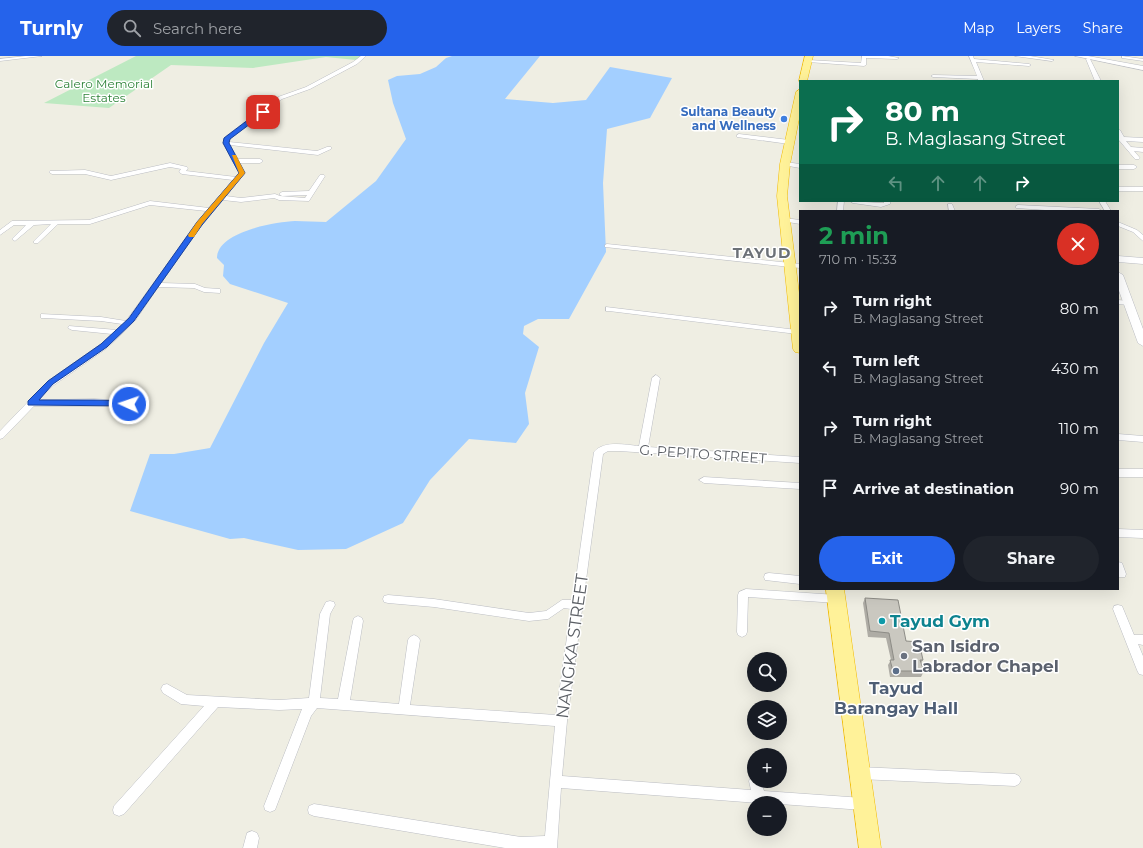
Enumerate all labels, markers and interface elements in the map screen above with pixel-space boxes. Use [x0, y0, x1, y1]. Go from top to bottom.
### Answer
search box [107, 10, 387, 46]
text: Turnly [20, 17, 83, 40]
icon: search [121, 17, 143, 39]
text: Search here [153, 19, 242, 38]
text: Map [963, 19, 994, 37]
text: Layers [1016, 19, 1061, 37]
text: Share [1083, 19, 1123, 37]
park label: Calero Memorial Estates [55, 76, 153, 105]
text: 80 m [885, 94, 960, 128]
pin [246, 95, 280, 129]
icon: right [819, 96, 871, 148]
icon: arrive [252, 101, 274, 123]
place label: Sultana Beauty and Wellness [681, 104, 777, 133]
marker: Sultana Beauty and Wellness [779, 114, 789, 124]
text: B. Maglasang Street [885, 128, 1066, 150]
icon: left [885, 172, 907, 194]
icon: ahead [927, 172, 949, 194]
icon: ahead [969, 172, 991, 194]
icon: right [1011, 172, 1033, 194]
text: 2 min [819, 221, 889, 250]
button: close [1057, 223, 1099, 265]
district label: TAYUD [733, 243, 791, 262]
text: 710 m · 15:33 [819, 251, 897, 267]
text: Turn right [853, 291, 932, 310]
icon: right [819, 297, 841, 319]
text: 80 m [1060, 299, 1099, 318]
text: B. Maglasang Street [853, 310, 984, 326]
text: Turn left [853, 351, 920, 370]
icon: left [819, 357, 841, 379]
text: 430 m [1051, 359, 1099, 378]
text: B. Maglasang Street [853, 370, 984, 386]
position arrow [108, 383, 150, 425]
text: Turn right [853, 411, 932, 430]
icon: right [819, 417, 841, 439]
text: 110 m [1058, 419, 1099, 438]
text: B. Maglasang Street [853, 430, 984, 446]
street label: G. PEPITO STREET [639, 441, 767, 467]
icon: arrive [819, 477, 841, 499]
text: Arrive at destination [853, 479, 1014, 498]
text: 90 m [1060, 479, 1099, 498]
button: Exit [819, 536, 955, 582]
button: Share [963, 536, 1099, 582]
street label: NANGKA STREET [552, 572, 592, 720]
place label: Tayud Gym [890, 611, 990, 631]
marker: Tayud Gym [877, 616, 887, 626]
place label: San Isidro Labrador Chapel [912, 636, 1059, 676]
marker: San Isidro Labrador Chapel [899, 651, 909, 661]
map controls [747, 652, 787, 836]
button: search [747, 652, 787, 692]
marker: Tayud Barangay Hall [891, 666, 901, 676]
place label: Tayud Barangay Hall [834, 678, 958, 718]
button: layers [747, 700, 787, 740]
button: + [747, 748, 787, 788]
button: − [747, 796, 787, 836]

